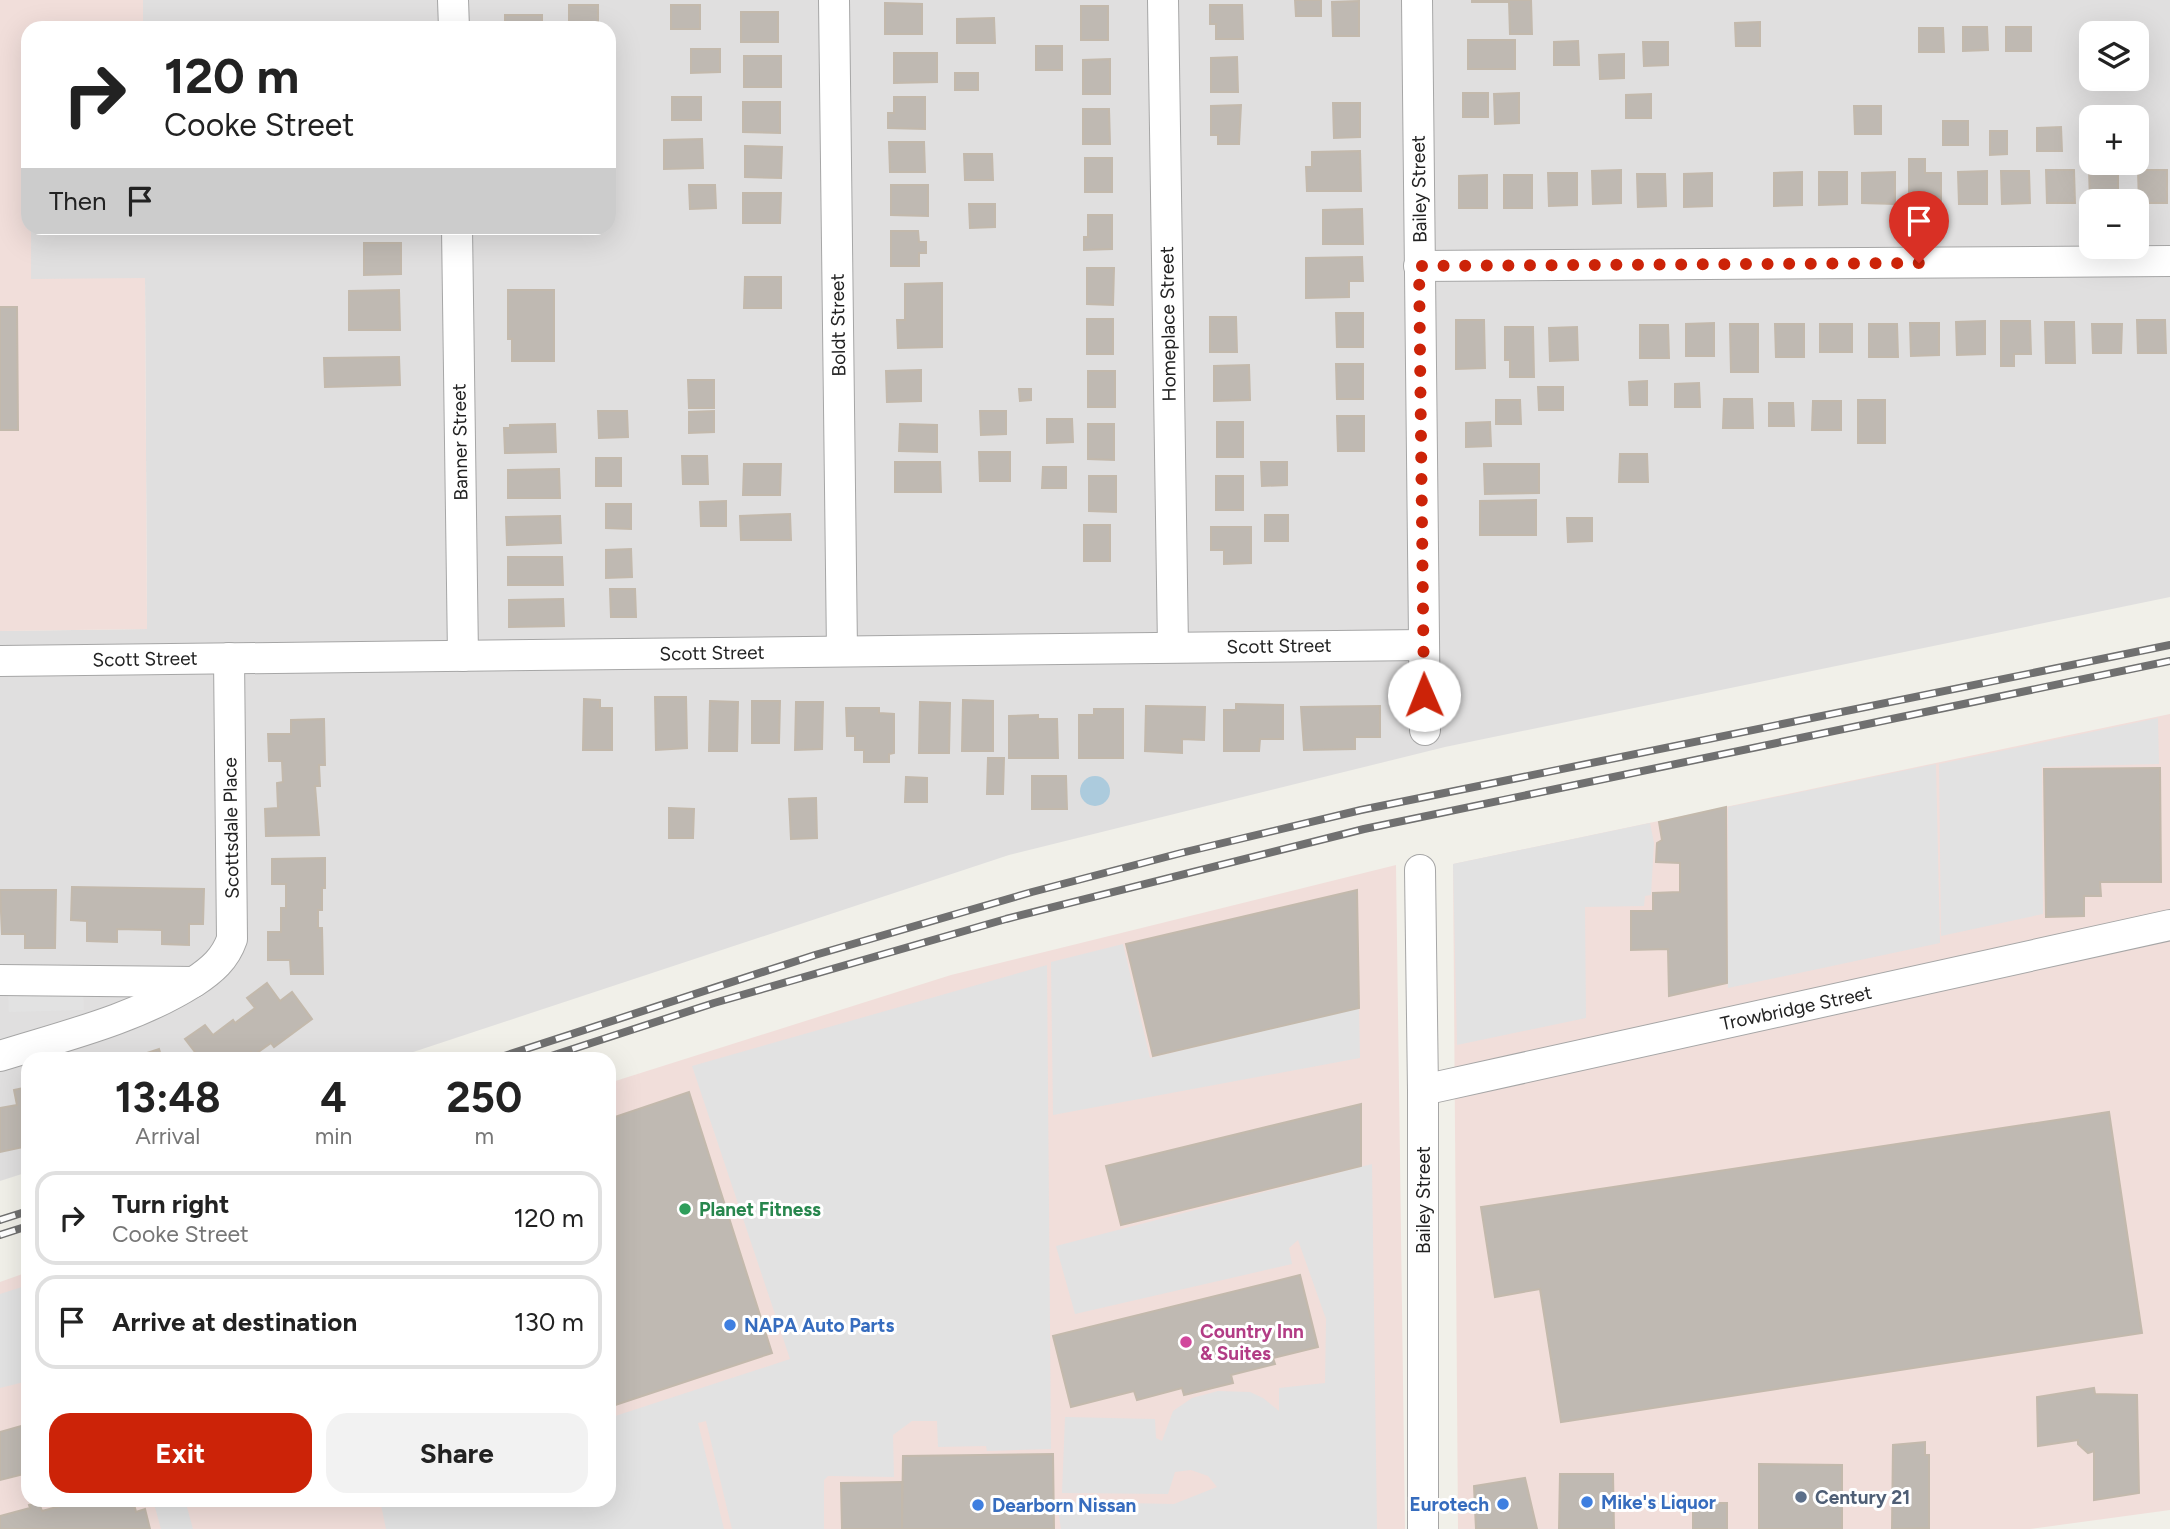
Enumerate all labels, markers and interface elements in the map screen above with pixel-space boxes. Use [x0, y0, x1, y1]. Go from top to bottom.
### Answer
map controls [2079, 21, 2149, 259]
button: layers [2079, 21, 2149, 91]
text: 120 m [164, 46, 299, 105]
icon: right [49, 49, 140, 140]
button: + [2079, 105, 2149, 175]
text: Cooke Street [164, 106, 354, 144]
street label: Bailey Street [1407, 135, 1431, 243]
icon: arrive [121, 182, 159, 220]
text: Then [49, 185, 107, 217]
button: − [2079, 189, 2149, 259]
pin [1889, 191, 1949, 263]
icon: arrive [1900, 202, 1938, 240]
street label: Homeplace Street [1155, 246, 1181, 402]
street label: Boldt Street [826, 273, 850, 377]
street label: Banner Street [447, 383, 473, 501]
street label: Scott Street [1226, 634, 1332, 658]
street label: Scott Street [659, 641, 765, 665]
street label: Scott Street [92, 647, 198, 671]
position arrow [1387, 658, 1461, 732]
street label: Scottsdale Place [218, 757, 244, 899]
street label: Trowbridge Street [1718, 981, 1874, 1035]
text: 13:48 [115, 1072, 221, 1123]
text: 4 [320, 1072, 347, 1123]
text: 250 [446, 1072, 522, 1123]
text: Arrival [135, 1122, 200, 1150]
text: min [315, 1122, 352, 1150]
text: m [474, 1122, 494, 1150]
street label: Bailey Street [1412, 1146, 1435, 1254]
text: Turn right [112, 1188, 229, 1220]
place label: Planet Fitness [699, 1198, 821, 1221]
icon: right [53, 1199, 91, 1237]
marker: Planet Fitness [677, 1201, 693, 1217]
text: 120 m [514, 1202, 584, 1234]
text: Cooke Street [112, 1220, 249, 1248]
icon: arrive [53, 1303, 91, 1341]
text: Arrive at destination [112, 1306, 357, 1338]
text: 130 m [514, 1306, 584, 1338]
place label: NAPA Auto Parts [744, 1314, 894, 1337]
marker: NAPA Auto Parts [722, 1317, 738, 1333]
place label: Country Inn & Suites [1200, 1320, 1304, 1365]
marker: Country Inn & Suites [1178, 1334, 1194, 1350]
button: Exit [49, 1413, 312, 1493]
button: Share [326, 1413, 588, 1493]
place label: Century 21 [1815, 1486, 1910, 1509]
marker: Century 21 [1793, 1489, 1809, 1505]
place label: Mike's Liquor [1601, 1491, 1716, 1514]
place label: Eurotech [1410, 1493, 1489, 1516]
place label: Dearborn Nissan [992, 1494, 1136, 1517]
marker: Mike's Liquor [1579, 1494, 1595, 1510]
marker: Eurotech [1495, 1496, 1511, 1512]
marker: Dearborn Nissan [970, 1497, 986, 1513]

